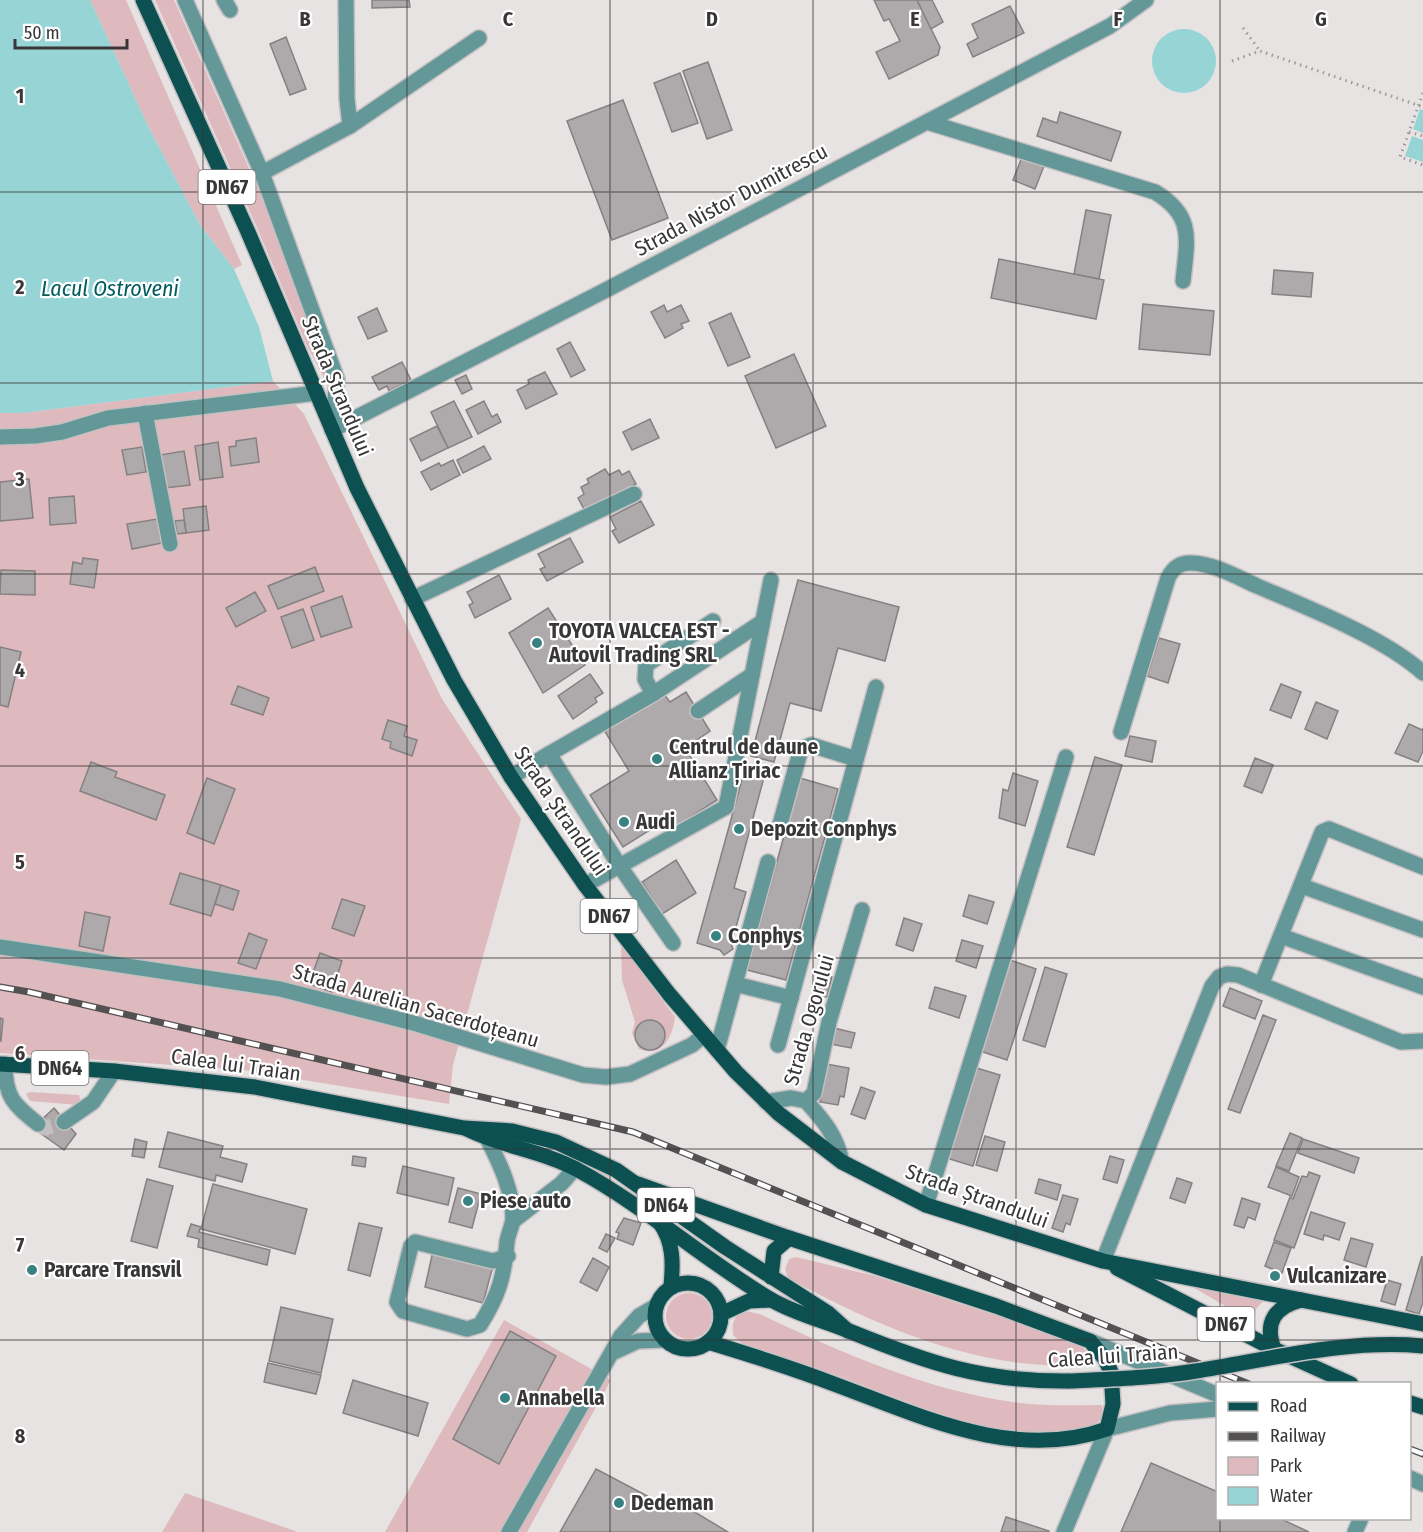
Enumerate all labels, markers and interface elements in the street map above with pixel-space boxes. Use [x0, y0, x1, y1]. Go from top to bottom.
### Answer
text: B [299, 7, 311, 31]
text: C [503, 7, 514, 31]
text: D [706, 7, 718, 31]
text: E [910, 7, 920, 31]
text: F [1114, 7, 1123, 31]
text: G [1315, 7, 1327, 31]
scale bar [15, 12, 128, 50]
text: 50 m [24, 22, 60, 44]
text: 1 [16, 84, 24, 108]
street label: Strada Nistor Dumitrescu [630, 138, 832, 262]
road number: DN67 [198, 170, 256, 204]
text: 2 [14, 275, 25, 299]
water label: Lacul Ostroveni [41, 275, 179, 302]
street label: Strada Ștrandului [296, 312, 378, 460]
text: 3 [14, 467, 25, 491]
place label: TOYOTA VALCEA EST - Autovil Trading SRL [548, 618, 730, 668]
marker: TOYOTA VALCEA EST - Autovil Trading SRL [530, 636, 544, 650]
text: 4 [15, 658, 25, 682]
place label: Centrul de daune Allianz Țiriac [668, 734, 819, 785]
street label: Strada Ștrandului [508, 742, 614, 880]
marker: Centrul de daune Allianz Țiriac [650, 752, 664, 766]
place label: Audi [635, 809, 675, 835]
marker: Audi [617, 815, 631, 829]
place label: Depozit Conphys [751, 816, 897, 842]
marker: Depozit Conphys [732, 822, 746, 836]
text: 5 [15, 850, 25, 874]
road number: DN67 [580, 899, 638, 933]
place label: Conphys [728, 923, 802, 949]
marker: Conphys [709, 929, 723, 943]
street label: Strada Ogorului [778, 952, 840, 1088]
street label: Strada Aurelian Sacerdoțeanu [290, 958, 542, 1054]
text: 6 [15, 1041, 25, 1065]
street label: Calea lui Traian [169, 1043, 303, 1087]
road number: DN64 [32, 1051, 88, 1085]
street label: Strada Ștrandului [902, 1158, 1052, 1234]
place label: Piese auto [480, 1188, 571, 1214]
road number: DN64 [638, 1188, 694, 1222]
marker: Piese auto [461, 1194, 475, 1208]
text: 7 [16, 1233, 25, 1257]
place label: Parcare Transvil [44, 1257, 182, 1283]
marker: Parcare Transvil [25, 1263, 39, 1277]
place label: Vulcanizare [1286, 1263, 1387, 1289]
marker: Vulcanizare [1268, 1269, 1282, 1283]
road number: DN67 [1198, 1307, 1254, 1341]
street label: Calea lui Traian [1047, 1338, 1179, 1374]
legend [1216, 1382, 1411, 1520]
place label: Annabella [516, 1385, 605, 1411]
marker: Annabella [498, 1391, 512, 1405]
text: Road [1270, 1395, 1307, 1417]
text: 8 [15, 1424, 26, 1448]
text: Railway [1270, 1425, 1326, 1447]
text: Park [1270, 1455, 1303, 1477]
text: Water [1270, 1485, 1313, 1507]
place label: Dedeman [631, 1490, 714, 1516]
marker: Dedeman [612, 1496, 626, 1510]

